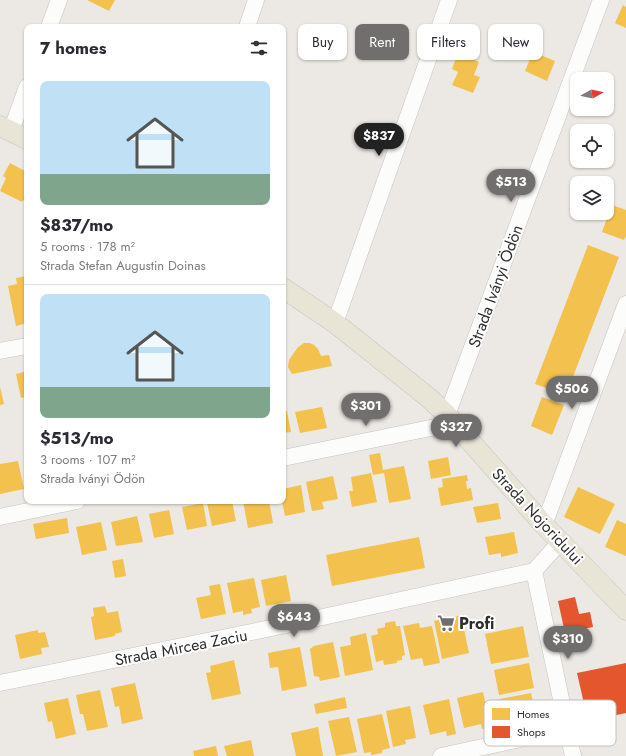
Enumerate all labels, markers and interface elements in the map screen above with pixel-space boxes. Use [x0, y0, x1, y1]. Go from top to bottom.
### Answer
chip: Buy [298, 24, 347, 60]
chip: Rent [355, 24, 409, 60]
chip: Filters [417, 24, 480, 60]
chip: New [488, 24, 543, 60]
text: 7 homes [40, 36, 107, 60]
icon: filters [248, 37, 270, 59]
north arrow [570, 72, 614, 116]
map controls [570, 72, 614, 220]
icon: home [119, 107, 191, 179]
pin: $837 [355, 123, 403, 157]
button: locate [570, 124, 614, 168]
text: $837 [363, 126, 395, 145]
pin: $513 [487, 169, 535, 203]
text: $513 [495, 172, 527, 191]
button: layers [570, 176, 614, 220]
text: $837/mo [40, 213, 113, 237]
street label: Strada Iványi Ödön [463, 221, 528, 351]
text: 5 rooms · 178 m² [40, 237, 135, 256]
text: Strada Stefan Augustin Doinas [40, 256, 206, 275]
icon: home [119, 320, 191, 392]
pin: $506 [548, 376, 596, 410]
text: $506 [555, 379, 589, 398]
pin: $301 [342, 393, 390, 427]
text: $301 [350, 396, 382, 415]
pin: $327 [432, 414, 480, 448]
text: $327 [440, 417, 472, 436]
text: $513/mo [40, 426, 114, 450]
text: 3 rooms · 107 m² [40, 450, 136, 469]
street label: Strada Nojoridului [487, 463, 589, 570]
text: Strada Iványi Ödön [40, 469, 145, 488]
pin: $643 [270, 604, 318, 638]
text: $643 [277, 607, 311, 626]
place label: Profi [459, 612, 494, 635]
supermarket icon: Profi [436, 613, 456, 633]
street label: Strada Mircea Zaciu [113, 623, 249, 672]
pin: $310 [544, 626, 592, 660]
text: $310 [552, 629, 584, 648]
legend [484, 700, 616, 746]
text: Homes [517, 706, 550, 722]
text: Shops [517, 724, 546, 740]

